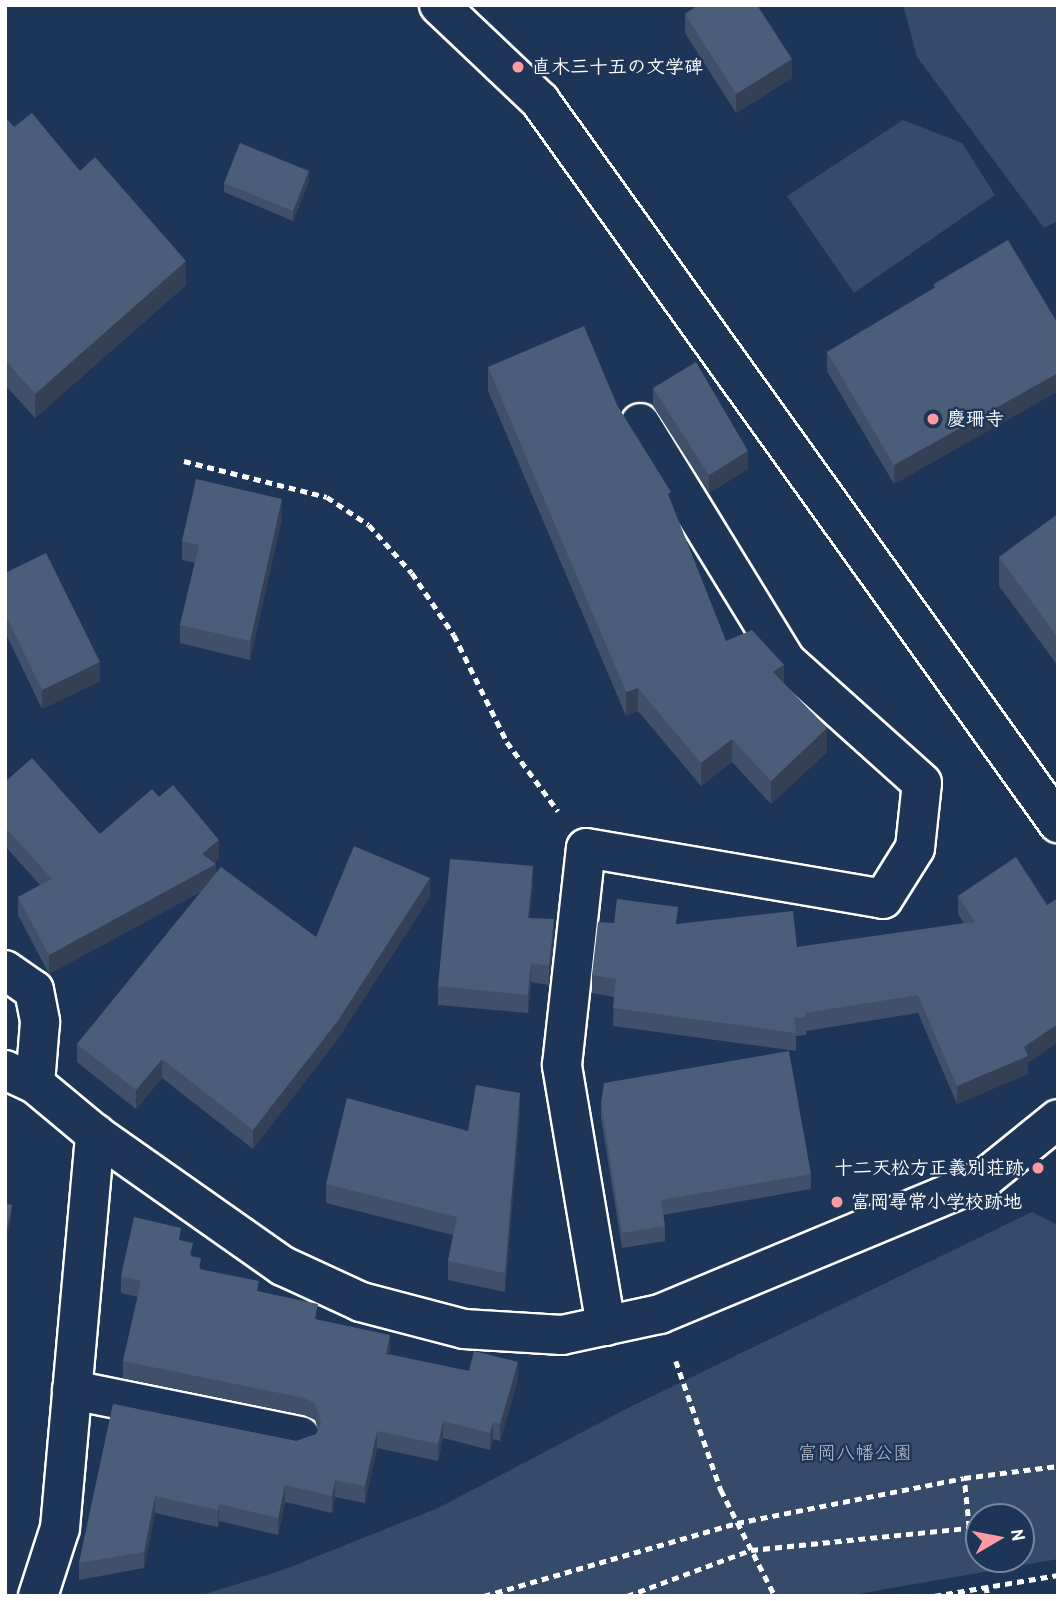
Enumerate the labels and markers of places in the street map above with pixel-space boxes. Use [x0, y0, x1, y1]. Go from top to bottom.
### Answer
place label: 直木三十五の文学碑 [532, 56, 703, 78]
marker: 直木三十五の文学碑 [510, 59, 526, 75]
place label: 慶珊寺 [947, 408, 1004, 430]
marker: 慶珊寺 [925, 411, 941, 427]
place label: 十二天松方正義別荘跡 [834, 1157, 1024, 1179]
marker: 十二天松方正義別荘跡 [1030, 1160, 1046, 1176]
place label: 富岡尋常小学校跡地 [851, 1191, 1022, 1213]
marker: 富岡尋常小学校跡地 [829, 1194, 845, 1210]

